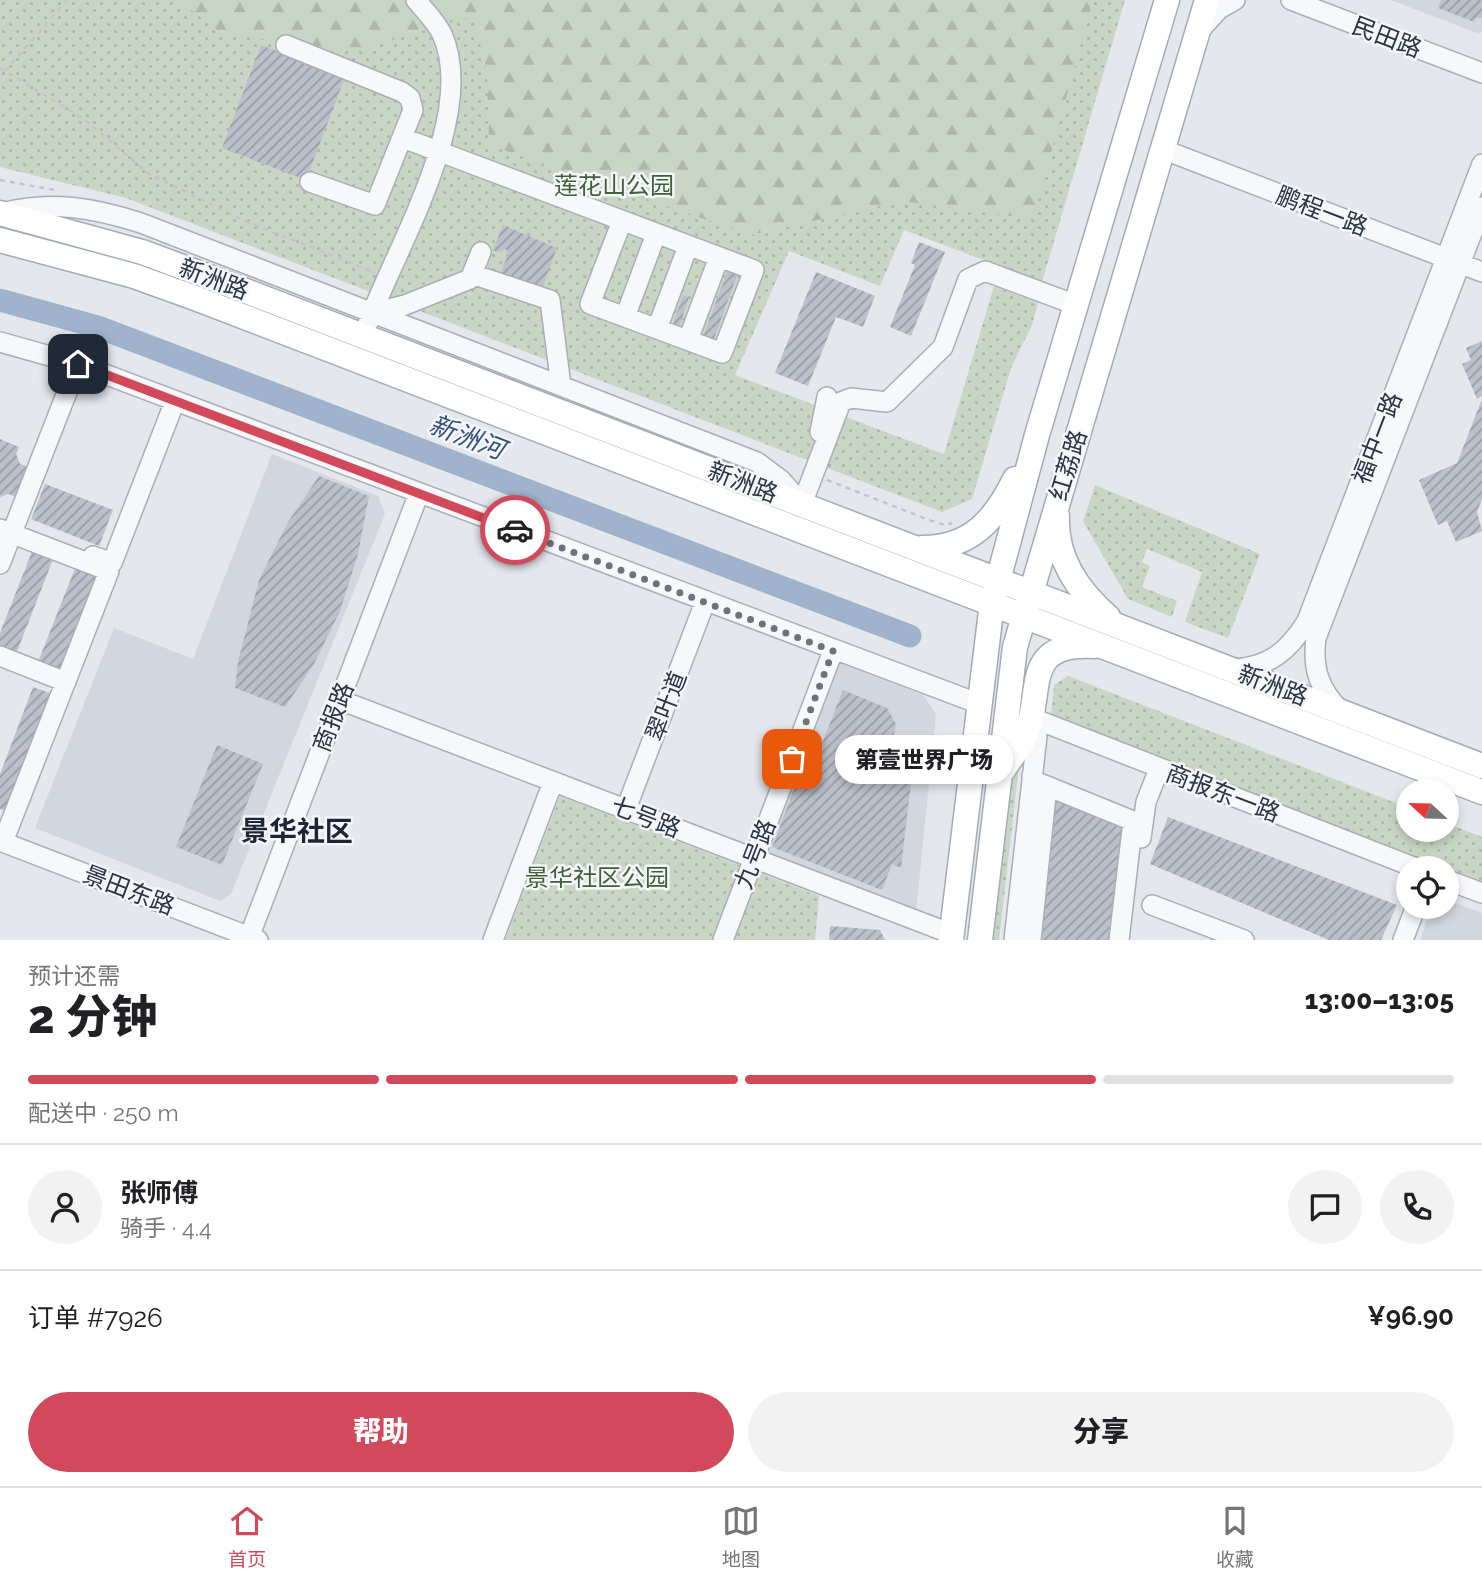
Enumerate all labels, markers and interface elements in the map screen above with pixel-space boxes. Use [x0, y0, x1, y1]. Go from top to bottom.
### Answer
street label: 民田路 [1348, 11, 1426, 63]
park label: 莲花山公园 [554, 171, 674, 200]
street label: 鹏程一路 [1272, 180, 1372, 242]
street label: 新洲路 [175, 253, 253, 305]
pin [48, 334, 108, 394]
icon: home [59, 345, 97, 383]
street label: 福中一路 [1346, 388, 1408, 488]
water label: 新洲河 [425, 409, 513, 467]
street label: 红荔路 [1044, 426, 1092, 504]
street label: 新洲路 [704, 456, 782, 508]
courier [480, 495, 550, 565]
icon: car [496, 511, 534, 549]
street label: 新洲路 [1234, 659, 1312, 711]
street label: 翠叶道 [640, 667, 692, 745]
street label: 商报路 [307, 678, 359, 756]
pin [762, 729, 822, 789]
callout: 第壹世界广场 [834, 734, 1012, 784]
icon: bag [773, 740, 811, 778]
text: 第壹世界广场 [855, 746, 993, 773]
street label: 商报东一路 [1162, 758, 1284, 828]
north arrow [1396, 779, 1460, 842]
map controls [1396, 779, 1459, 919]
street label: 七号路 [607, 791, 685, 843]
district label: 景华社区 [241, 815, 353, 848]
street label: 九号路 [729, 815, 781, 893]
button: locate [1396, 856, 1459, 919]
street label: 景田东路 [79, 859, 179, 921]
park label: 景华社区公园 [525, 863, 669, 892]
text: 预计还需 [28, 962, 120, 989]
text: 13:00–13:05 [1305, 985, 1454, 1015]
text: 2 分钟 [28, 990, 157, 1044]
text: 配送中 · 250 m [28, 1099, 179, 1126]
button: person [28, 1170, 102, 1244]
button: chat [1288, 1170, 1362, 1244]
button: phone [1380, 1170, 1454, 1244]
text: 张师傅 [120, 1178, 198, 1208]
text: 骑手 · 4.4 [120, 1214, 212, 1241]
text: ¥96.90 [1367, 1301, 1454, 1331]
text: 订单 #7926 [28, 1303, 163, 1333]
button: 帮助 [28, 1392, 734, 1472]
button: 分享 [748, 1392, 1454, 1472]
tab: 首页 [228, 1502, 266, 1571]
tab: 地图 [722, 1502, 760, 1571]
tab: 收藏 [1216, 1502, 1254, 1571]

